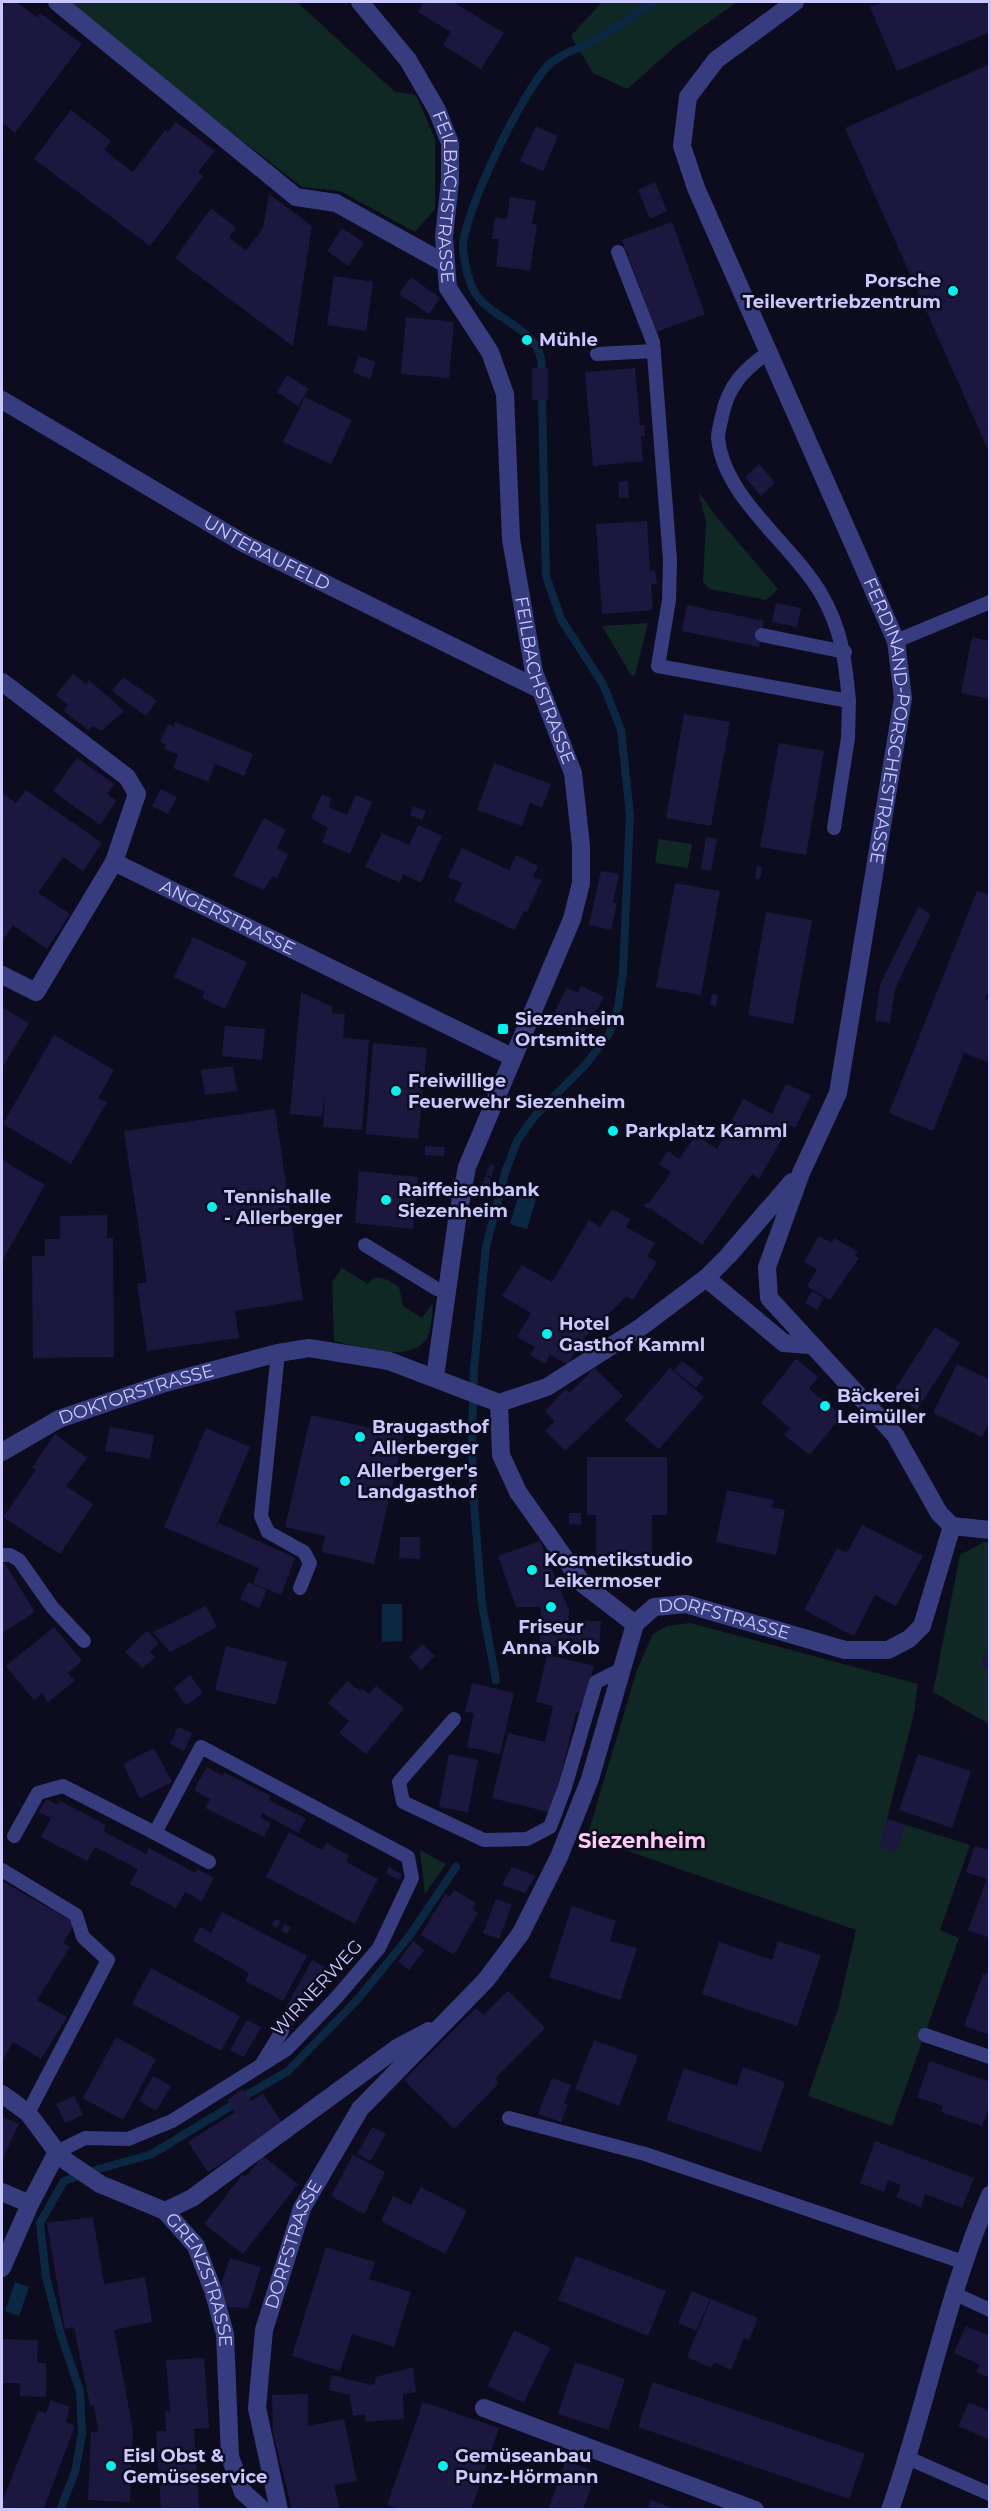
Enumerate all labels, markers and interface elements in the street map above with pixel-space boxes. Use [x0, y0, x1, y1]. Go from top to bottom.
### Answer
street label: FEILBACHSTRASSE [427, 108, 462, 284]
place label: Porsche Teilevertriebzentrum [743, 270, 941, 313]
marker: Porsche Teilevertriebzentrum [946, 284, 960, 298]
place label: Mühle [539, 329, 598, 351]
marker: Mühle [520, 333, 534, 347]
street label: UNTERAUFELD [199, 511, 334, 595]
street label: FERDINAND-PORSCHESTRASSE [858, 574, 915, 866]
street label: FEILBACHSTRASSE [510, 595, 580, 767]
street label: ANGERSTRASSE [156, 875, 299, 960]
place label: Siezenheim Ortsmitte [515, 1008, 625, 1051]
marker: Siezenheim Ortsmitte [496, 1022, 510, 1036]
place label: Freiwillige Feuerwehr Siezenheim [408, 1070, 625, 1113]
marker: Freiwillige Feuerwehr Siezenheim [389, 1084, 403, 1098]
place label: Parkplatz Kamml [625, 1120, 787, 1142]
marker: Parkplatz Kamml [606, 1124, 620, 1138]
place label: Raiffeisenbank Siezenheim [398, 1179, 540, 1222]
place label: Tennishalle - Allerberger [224, 1186, 343, 1229]
marker: Raiffeisenbank Siezenheim [379, 1193, 393, 1207]
marker: Tennishalle - Allerberger [205, 1200, 219, 1214]
place label: Hotel Gasthof Kamml [559, 1313, 705, 1356]
marker: Hotel Gasthof Kamml [540, 1327, 554, 1341]
street label: DOKTORSTRASSE [56, 1360, 216, 1429]
place label: Bäckerei Leimüller [837, 1385, 926, 1428]
marker: Bäckerei Leimüller [818, 1399, 832, 1413]
place label: Braugasthof Allerberger [371, 1416, 490, 1459]
marker: Braugasthof Allerberger [353, 1430, 367, 1444]
place label: Allerberger's Landgasthof [356, 1460, 478, 1503]
marker: Allerberger's Landgasthof [338, 1474, 352, 1488]
place label: Kosmetikstudio Leikermoser [544, 1549, 693, 1592]
marker: Kosmetikstudio Leikermoser [525, 1563, 539, 1577]
street label: DORFSTRASSE [657, 1593, 793, 1645]
marker: Friseur Anna Kolb [544, 1600, 558, 1614]
place label: Friseur Anna Kolb [501, 1616, 600, 1659]
district label: Siezenheim [578, 1828, 706, 1853]
street label: WIRNERWEG [267, 1935, 367, 2041]
street label: DORFSTRASSE [260, 2176, 327, 2312]
street label: GRENZSTRASSE [161, 2208, 237, 2347]
place label: Eisl Obst & Gemüseservice [123, 2445, 267, 2488]
place label: Gemüseanbau Punz-Hörmann [455, 2445, 598, 2488]
marker: Eisl Obst & Gemüseservice [104, 2459, 118, 2473]
marker: Gemüseanbau Punz-Hörmann [436, 2459, 450, 2473]

